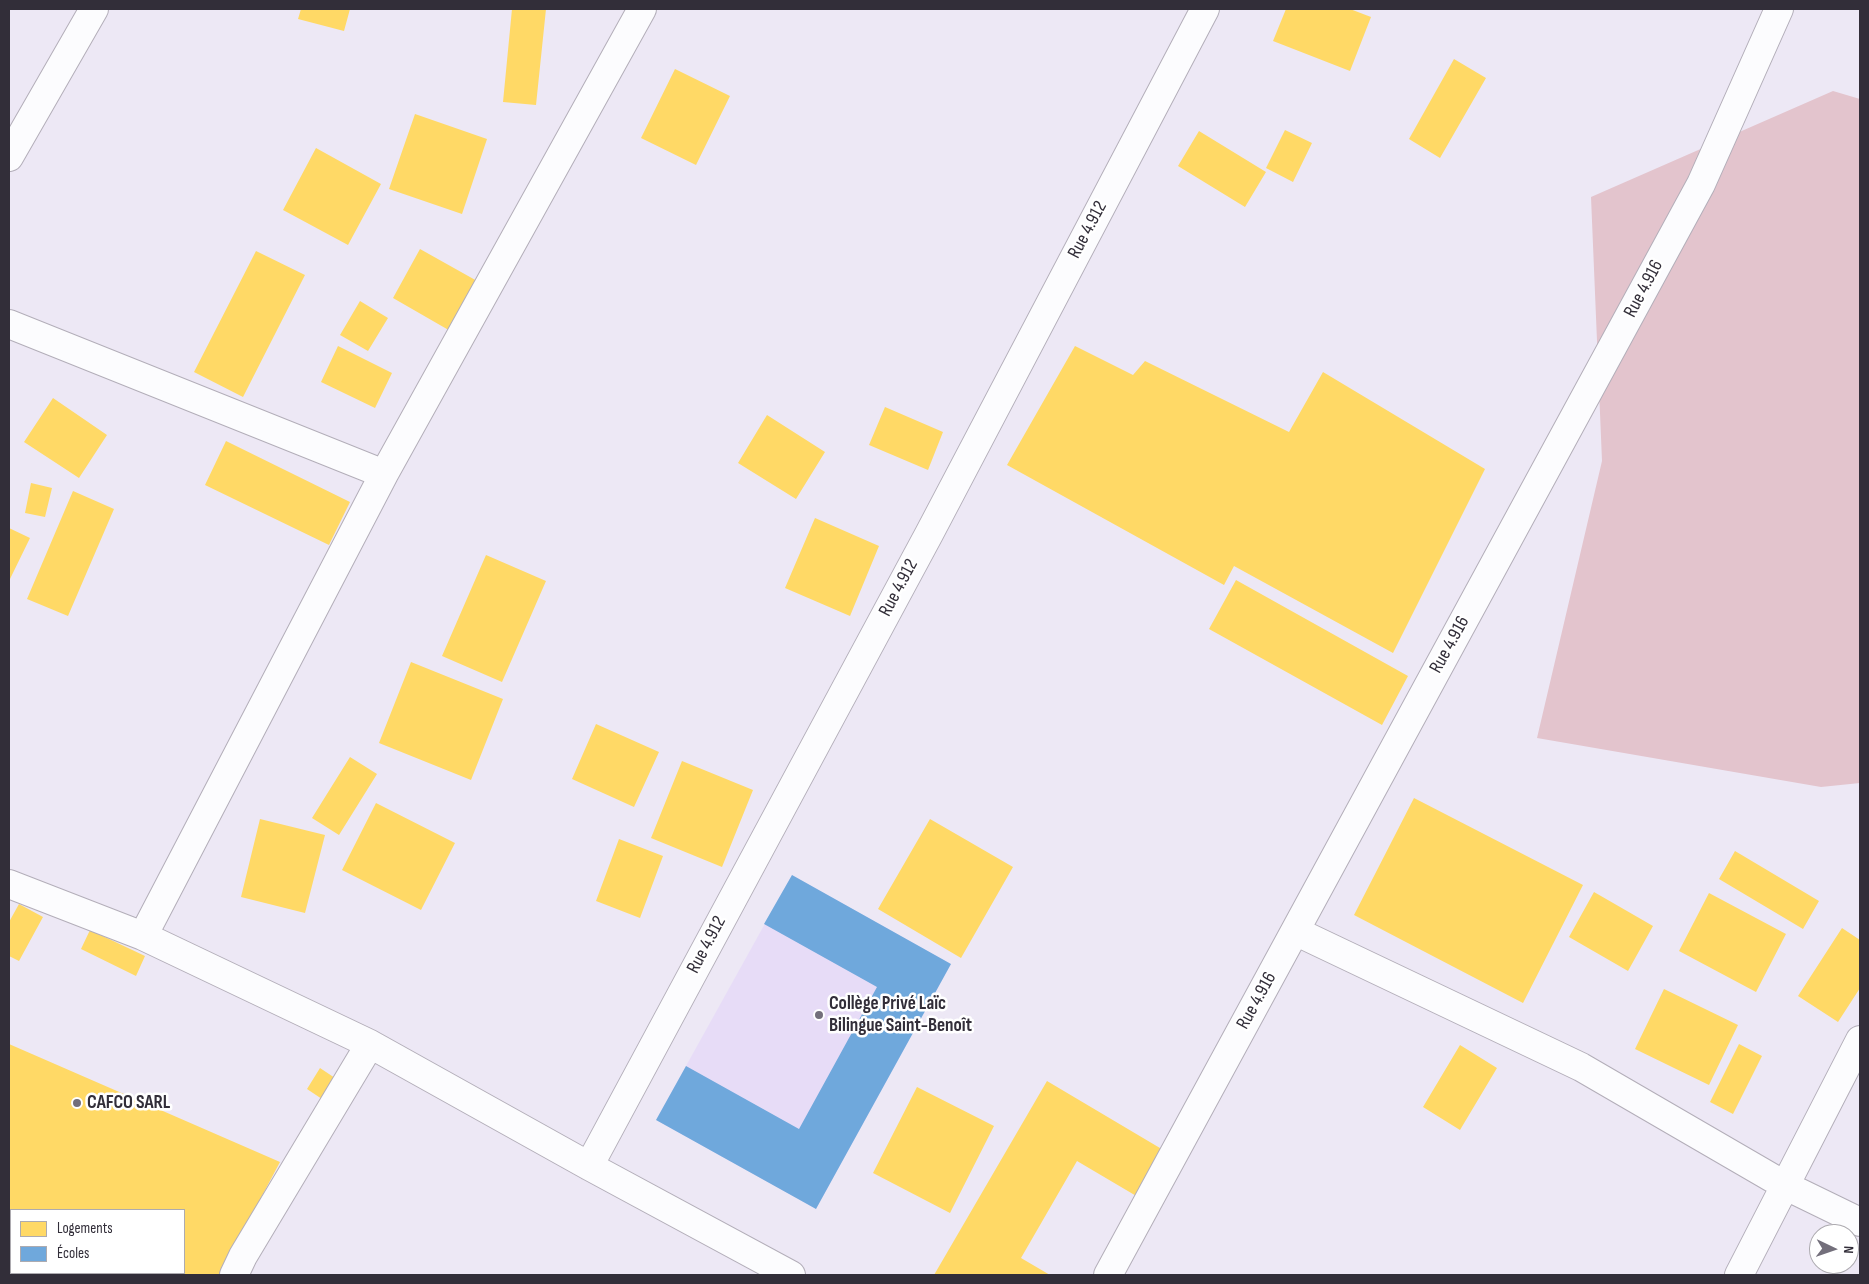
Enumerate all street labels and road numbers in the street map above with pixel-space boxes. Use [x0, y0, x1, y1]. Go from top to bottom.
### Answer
street label: Rue 4.912 [1063, 197, 1113, 263]
street label: Rue 4.916 [1619, 256, 1669, 322]
street label: Rue 4.912 [874, 555, 924, 621]
street label: Rue 4.916 [1425, 612, 1475, 678]
street label: Rue 4.912 [682, 912, 732, 978]
street label: Rue 4.916 [1232, 968, 1282, 1034]

